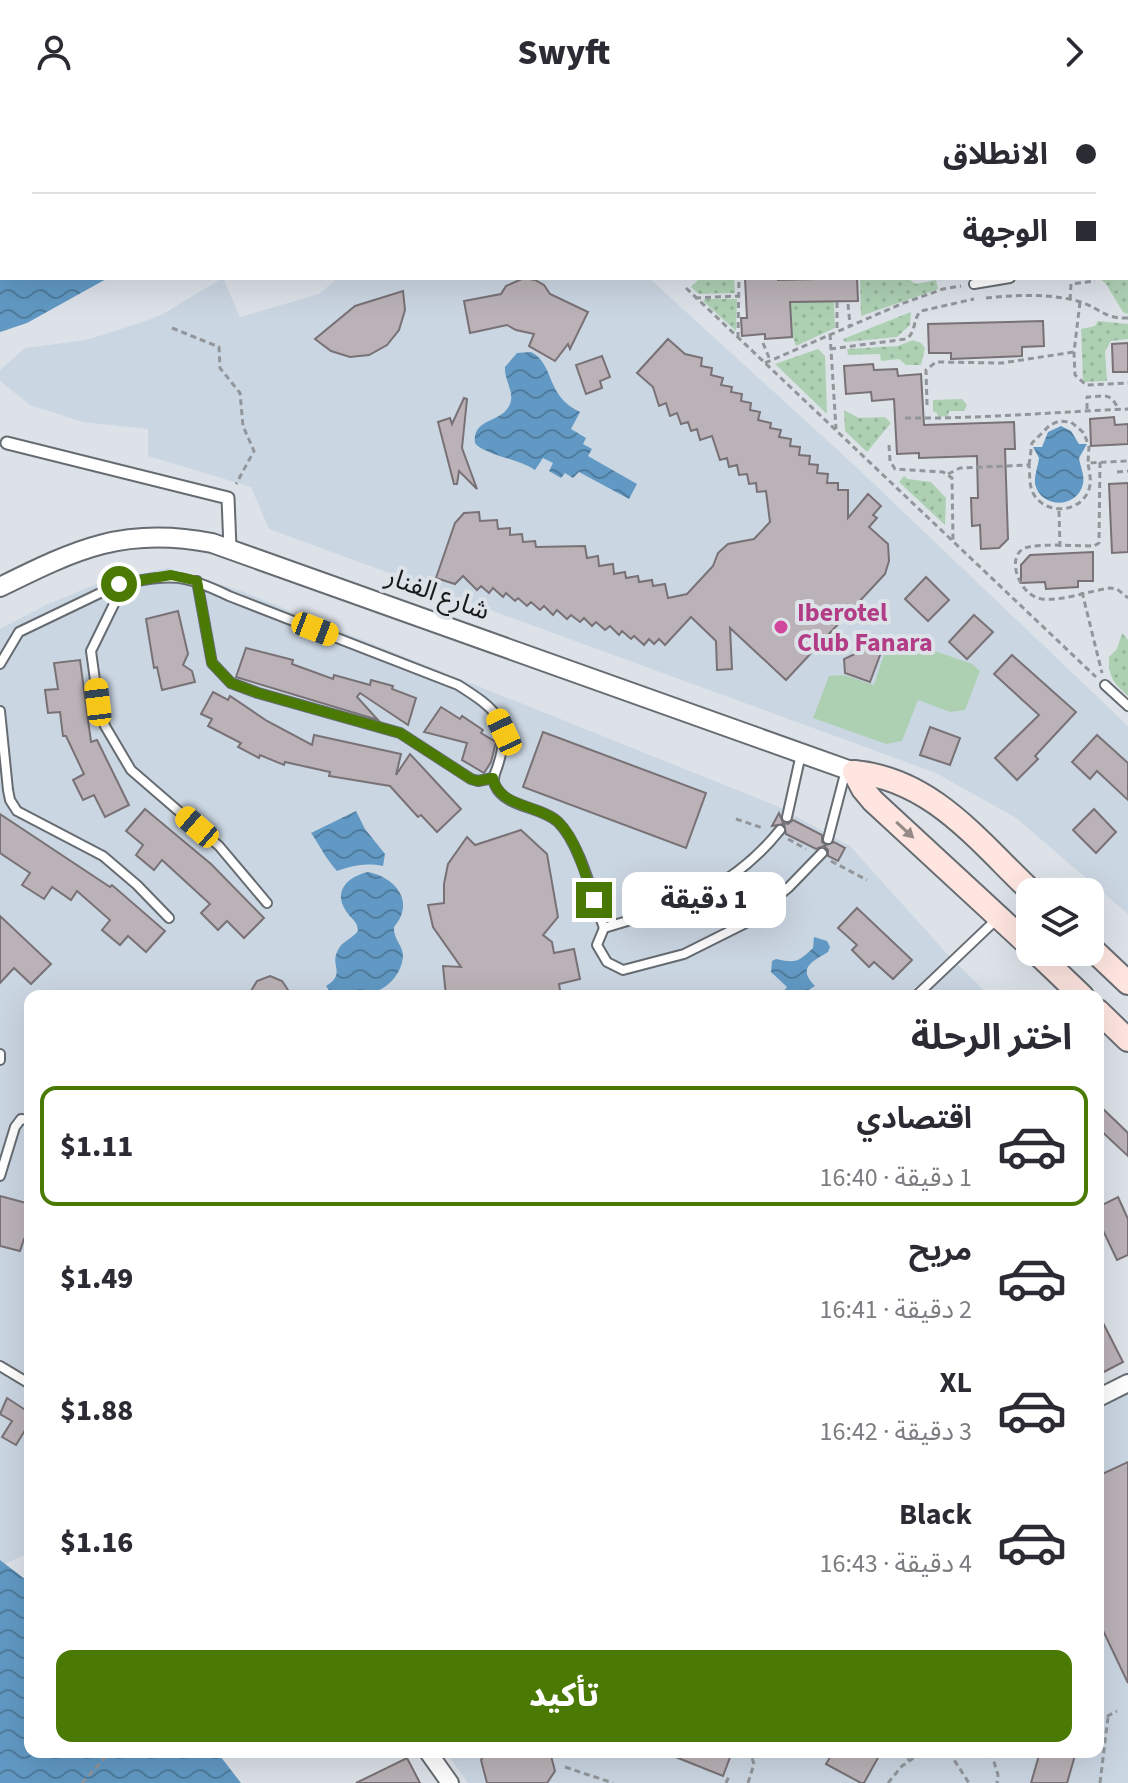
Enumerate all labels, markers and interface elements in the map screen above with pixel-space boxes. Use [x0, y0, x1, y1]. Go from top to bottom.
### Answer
text: Swyft [517, 27, 611, 78]
icon: person [32, 30, 76, 74]
icon: forward [1052, 30, 1096, 74]
text: الانطلاق [943, 133, 1048, 176]
text: الوجهة [963, 210, 1048, 253]
street label: شارع الفنار [380, 557, 495, 629]
route start [101, 566, 137, 602]
place label: Iberotel Club Fanara [797, 594, 933, 661]
car [288, 609, 342, 649]
marker: Iberotel Club Fanara [772, 618, 790, 636]
car [83, 677, 113, 727]
car [483, 705, 525, 759]
car [171, 802, 223, 852]
one-way arrow [895, 820, 914, 838]
callout: 1 دقيقة [622, 872, 786, 928]
map controls [1016, 878, 1104, 966]
button: layers [1016, 878, 1104, 966]
text: 1 دقيقة [661, 881, 747, 918]
route end [576, 882, 612, 918]
text: اختر الرحلة [911, 1012, 1072, 1063]
text: اقتصادي [857, 1097, 972, 1140]
icon: car [996, 1110, 1068, 1182]
text: $1.11 [60, 1125, 133, 1168]
text: 1 دقيقة · 16:40 [820, 1159, 972, 1196]
text: مريح [909, 1229, 972, 1272]
icon: car [996, 1242, 1068, 1314]
text: $1.49 [60, 1257, 133, 1300]
text: 2 دقيقة · 16:41 [820, 1291, 972, 1328]
text: XL [939, 1361, 972, 1404]
icon: car [996, 1374, 1068, 1446]
text: $1.88 [60, 1389, 133, 1432]
text: 3 دقيقة · 16:42 [820, 1413, 972, 1450]
text: Black [899, 1493, 972, 1536]
icon: car [996, 1506, 1068, 1578]
text: $1.16 [60, 1521, 133, 1564]
text: 4 دقيقة · 16:43 [820, 1545, 972, 1582]
button: تأكيد [56, 1650, 1072, 1742]

